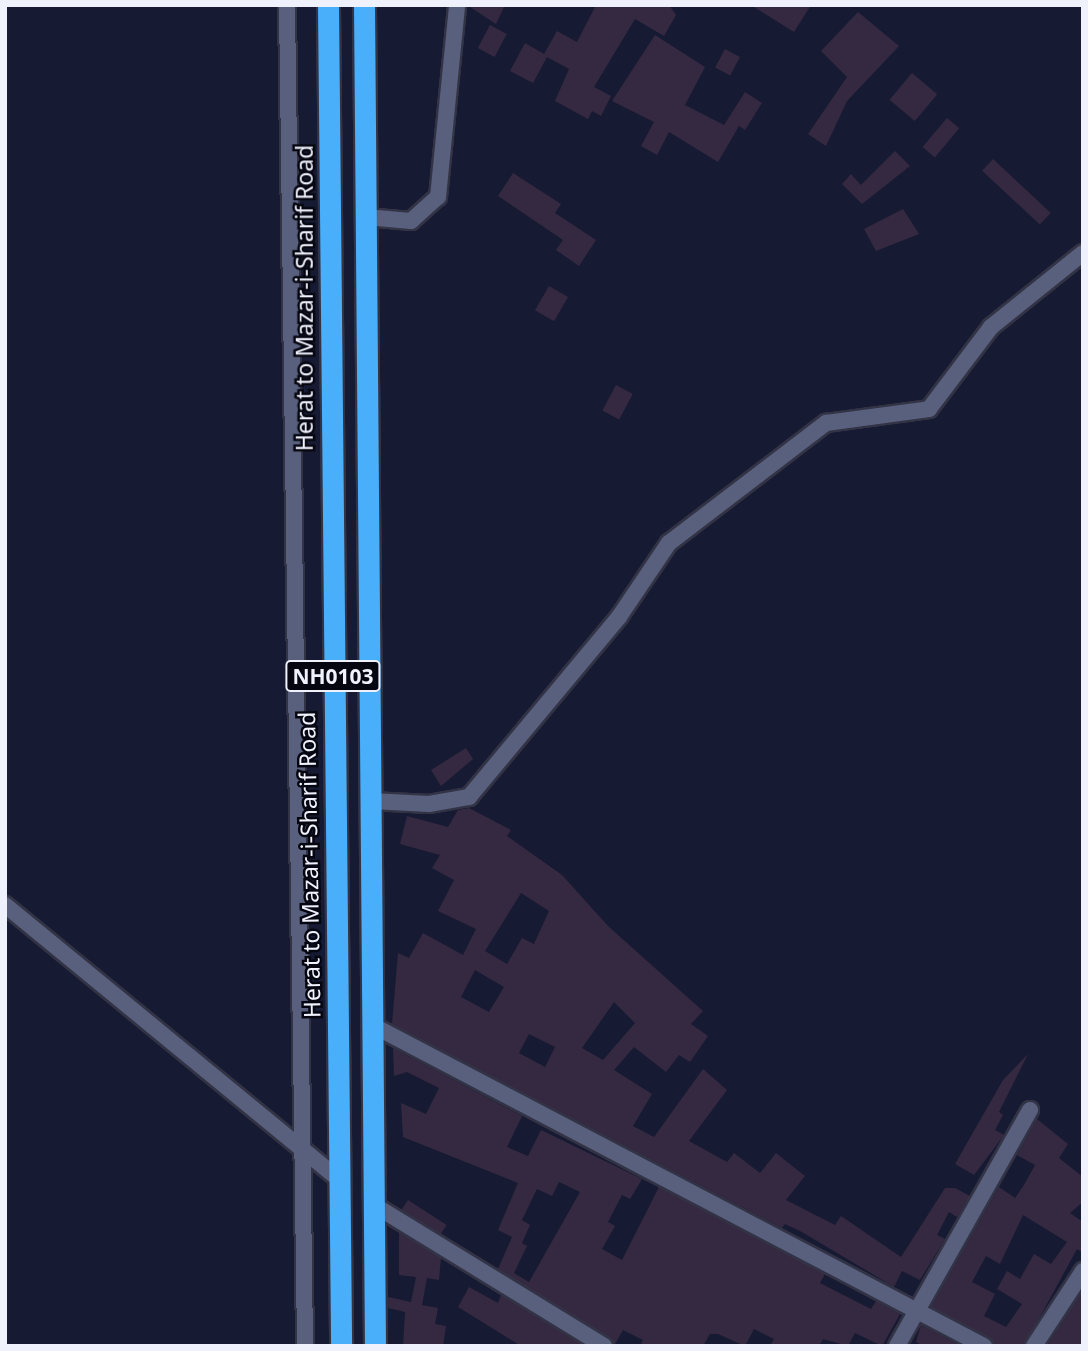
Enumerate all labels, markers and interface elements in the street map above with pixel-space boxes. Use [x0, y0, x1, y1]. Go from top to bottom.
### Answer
street label: Herat to Mazar-i-Sharif Road [290, 145, 318, 451]
road number: NH0103 [284, 658, 382, 694]
street label: Herat to Mazar-i-Sharif Road [293, 712, 325, 1018]

